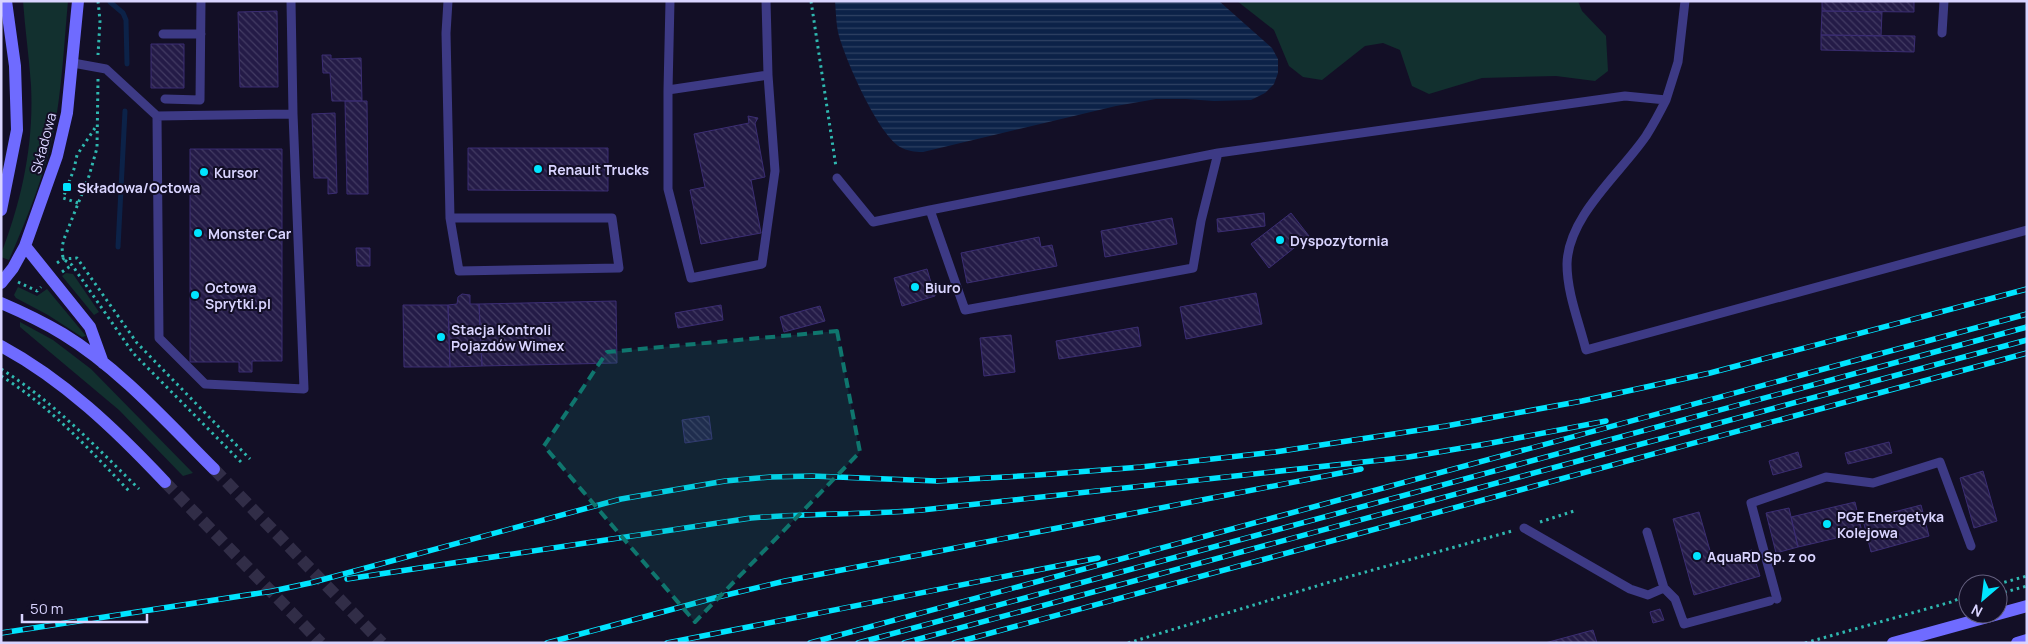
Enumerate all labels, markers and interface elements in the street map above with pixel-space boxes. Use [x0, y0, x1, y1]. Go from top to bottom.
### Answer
street label: Składowa [26, 110, 60, 176]
place label: Renault Trucks [548, 160, 649, 179]
place label: Kursor [214, 163, 259, 182]
marker: Renault Trucks [532, 163, 544, 175]
marker: Kursor [198, 166, 210, 178]
place label: Składowa/Octowa [77, 178, 200, 197]
marker: Składowa/Octowa [61, 181, 73, 193]
place label: Monster Car [208, 224, 292, 243]
marker: Monster Car [192, 227, 204, 239]
place label: Dyspozytornia [1290, 231, 1389, 250]
marker: Dyspozytornia [1274, 234, 1286, 246]
place label: Octowa Sprytki.pl [205, 278, 271, 313]
place label: Biuro [925, 278, 961, 297]
marker: Biuro [909, 281, 921, 293]
marker: Octowa Sprytki.pl [189, 289, 201, 301]
place label: Stacja Kontroli Pojazdów Wimex [451, 320, 564, 355]
marker: Stacja Kontroli Pojazdów Wimex [435, 331, 447, 343]
place label: PGE Energetyka Kolejowa [1837, 507, 1944, 542]
marker: PGE Energetyka Kolejowa [1821, 518, 1833, 530]
place label: AquaRD Sp. z oo [1707, 547, 1816, 566]
marker: AquaRD Sp. z oo [1691, 550, 1703, 562]
north arrow [1958, 574, 2008, 624]
scale bar [22, 592, 148, 624]
text: 50 m [30, 598, 64, 619]
text: N [1968, 600, 1986, 622]

